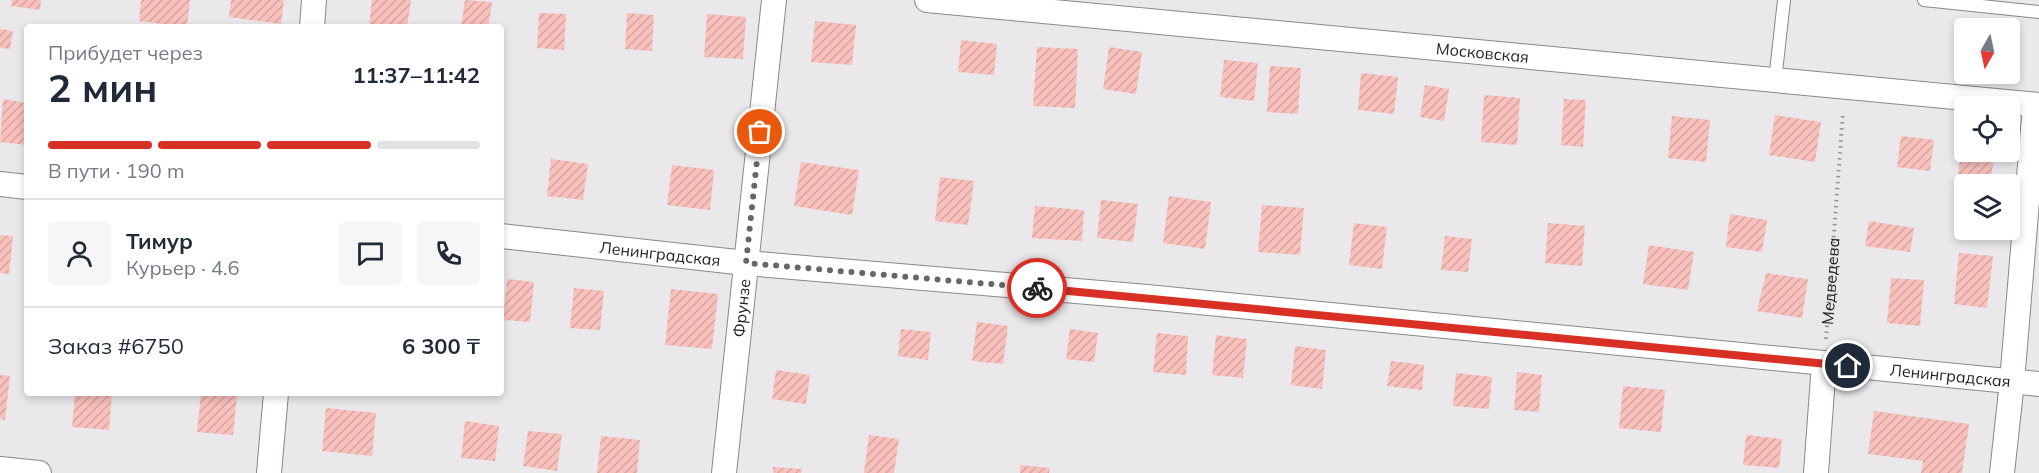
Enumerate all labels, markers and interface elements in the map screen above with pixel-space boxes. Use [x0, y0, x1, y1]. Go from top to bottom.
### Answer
north arrow [1954, 18, 2020, 84]
map controls [1954, 18, 2020, 240]
street label: Московская [1435, 38, 1530, 67]
text: Прибудет через [48, 40, 203, 65]
text: 11:37–11:42 [352, 61, 480, 89]
text: 2 мин [48, 63, 157, 112]
button: locate [1954, 96, 2020, 162]
pin [734, 106, 785, 157]
icon: bag [743, 115, 776, 148]
text: В пути · 190 m [48, 158, 184, 183]
button: layers [1954, 174, 2020, 240]
button: person [48, 222, 111, 285]
button: chat [339, 222, 402, 285]
button: phone [417, 222, 480, 285]
text: Тимур [126, 227, 193, 255]
street label: Ленинградская [599, 237, 721, 270]
street label: Медведева [1817, 237, 1844, 326]
text: Курьер · 4.6 [126, 255, 240, 280]
courier [1007, 258, 1067, 318]
icon: bike [1021, 272, 1054, 305]
street label: Фрунзе [728, 278, 754, 338]
text: Заказ #6750 [48, 332, 184, 360]
text: 6 300 ₸ [402, 332, 480, 360]
pin [1822, 340, 1873, 391]
icon: home [1831, 349, 1864, 382]
street label: Ленинградская [1889, 359, 2012, 391]

